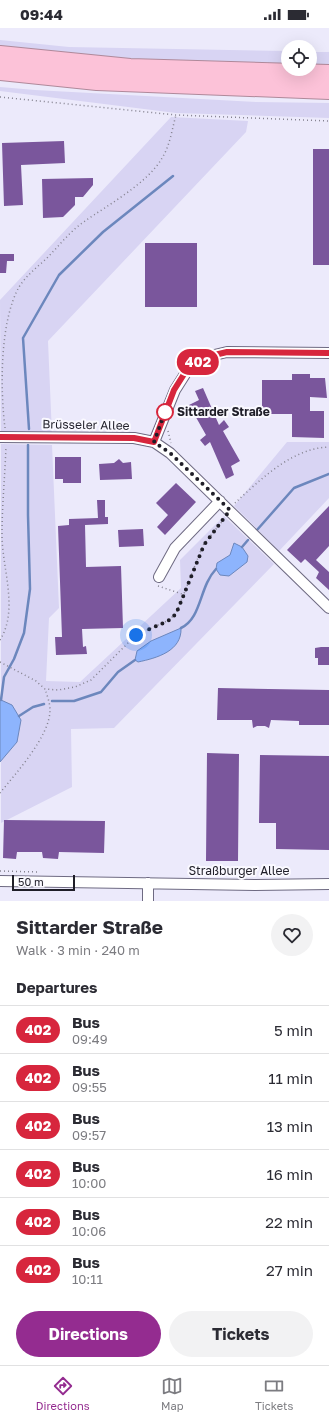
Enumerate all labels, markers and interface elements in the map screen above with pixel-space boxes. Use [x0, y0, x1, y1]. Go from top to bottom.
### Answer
text: 09:44 [20, 5, 63, 23]
map controls [281, 40, 317, 76]
button: locate [281, 40, 317, 76]
line badge: 402 [175, 349, 221, 375]
text: 402 [185, 353, 211, 370]
marker: Sittarder Straße [156, 403, 174, 421]
place label: Sittarder Straße [177, 404, 270, 419]
street label: Brüsseler Allee [42, 416, 130, 433]
your location [126, 625, 146, 645]
street label: Straßburger Allee [188, 863, 290, 878]
scale bar [12, 873, 75, 892]
text: 50 m [18, 875, 44, 888]
button: heart [271, 914, 313, 956]
text: Sittarder Straße [16, 915, 163, 938]
text: Walk · 3 min · 240 m [16, 942, 140, 958]
text: Departures [16, 978, 97, 996]
text: Bus [72, 1013, 100, 1031]
text: 402 [25, 1021, 51, 1038]
text: 5 min [274, 1021, 313, 1039]
text: 09:49 [72, 1031, 108, 1047]
text: Bus [72, 1061, 100, 1079]
text: 402 [25, 1069, 51, 1086]
text: 11 min [268, 1069, 313, 1087]
text: 09:55 [72, 1079, 107, 1095]
text: Bus [72, 1109, 100, 1127]
text: 402 [25, 1117, 51, 1134]
text: 13 min [267, 1117, 313, 1135]
text: 09:57 [72, 1127, 106, 1143]
text: Bus [72, 1157, 100, 1175]
text: 402 [25, 1165, 51, 1182]
text: 16 min [266, 1165, 313, 1183]
text: 10:00 [72, 1175, 106, 1191]
text: Bus [72, 1205, 100, 1223]
text: 402 [25, 1213, 51, 1230]
text: 22 min [265, 1213, 313, 1231]
text: 10:06 [72, 1223, 106, 1239]
text: Bus [72, 1253, 100, 1271]
text: 402 [25, 1261, 51, 1278]
text: 27 min [266, 1261, 313, 1279]
text: 10:11 [72, 1271, 103, 1287]
button: Directions [16, 1311, 161, 1357]
button: Tickets [169, 1311, 313, 1357]
tab: Directions [36, 1375, 89, 1412]
tab: Map [161, 1375, 183, 1412]
tab: Tickets [255, 1375, 293, 1412]

